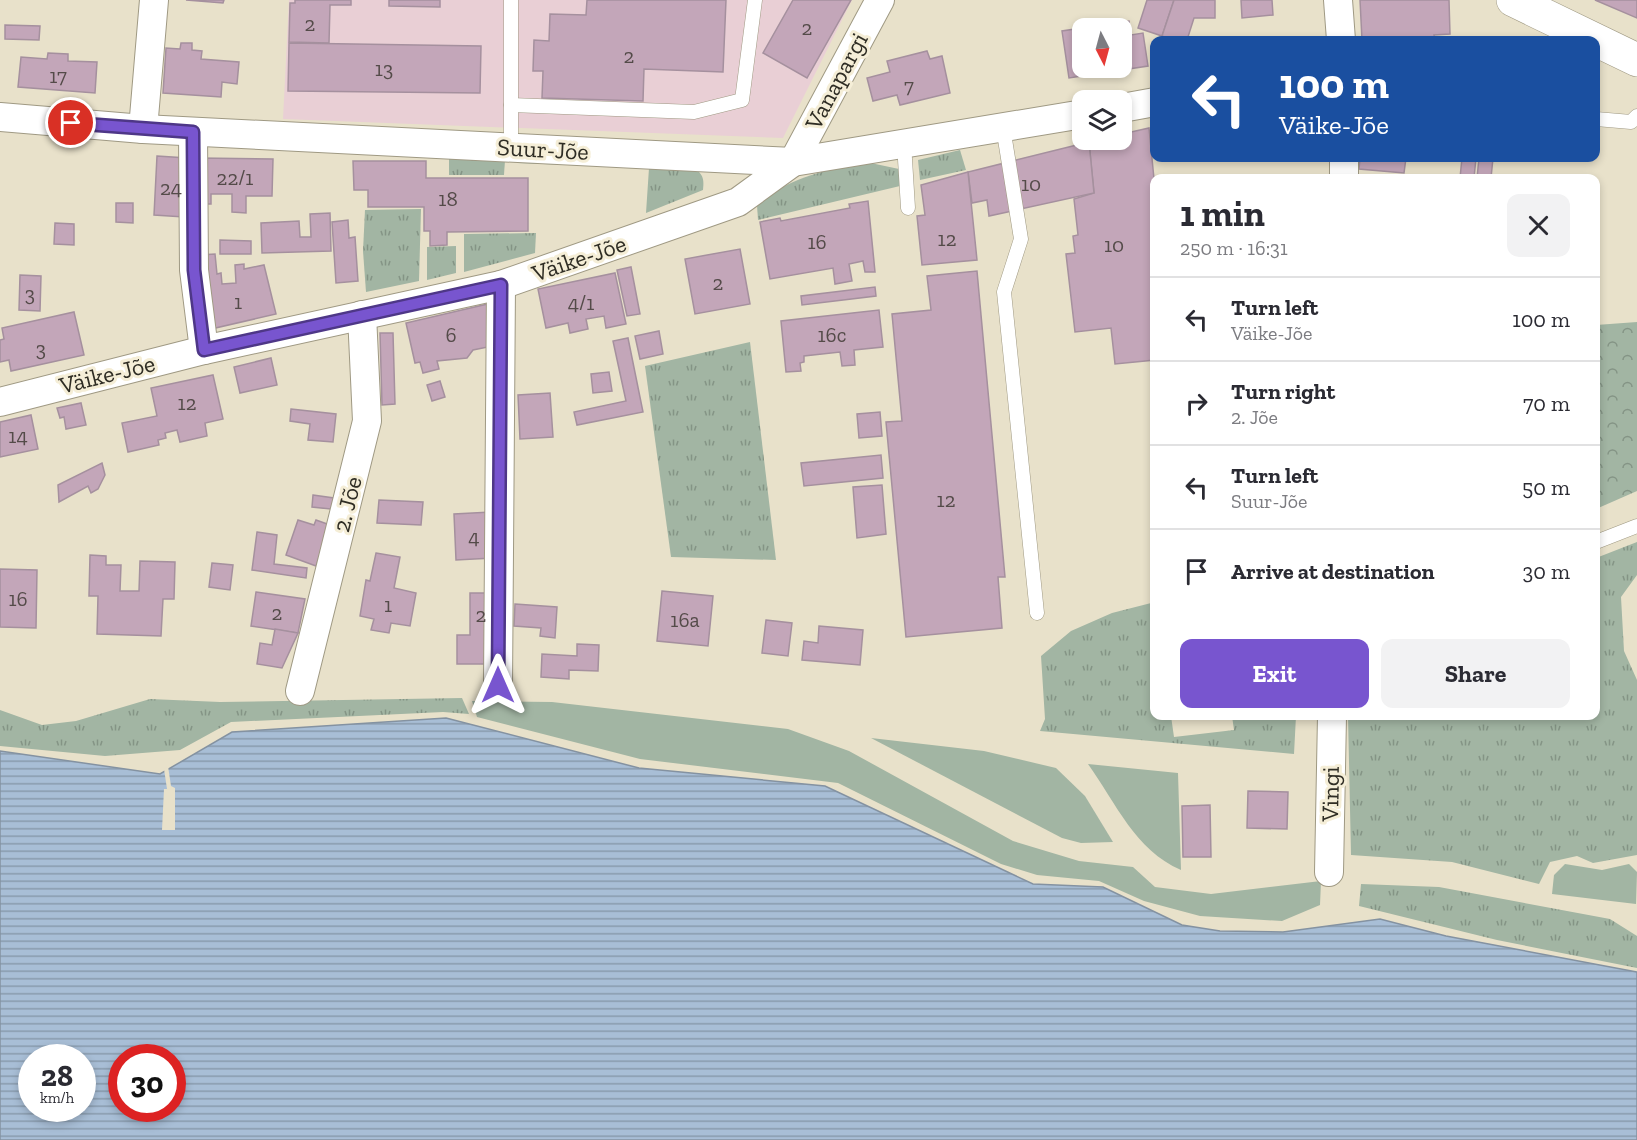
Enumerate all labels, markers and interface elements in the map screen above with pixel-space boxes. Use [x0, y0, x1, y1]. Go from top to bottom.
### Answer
house number: 2 [305, 11, 315, 36]
house number: 2 [802, 15, 812, 40]
north arrow [1072, 18, 1132, 78]
map controls [1072, 18, 1132, 150]
street label: Vanapargi [798, 27, 874, 135]
house number: 2 [624, 43, 634, 68]
house number: 13 [375, 56, 393, 81]
text: 100 m [1279, 58, 1389, 109]
icon: left [1180, 60, 1258, 138]
house number: 17 [49, 63, 67, 88]
house number: 7 [904, 73, 914, 98]
button: layers [1072, 90, 1132, 150]
pin [45, 97, 96, 148]
icon: arrive [54, 106, 87, 139]
text: Väike-Jõe [1279, 109, 1389, 141]
street label: Suur-Jõe [496, 132, 590, 166]
house number: 22/1 [217, 165, 253, 190]
house number: 10 [1021, 171, 1041, 196]
house number: 24 [160, 175, 182, 200]
house number: 18 [438, 186, 458, 211]
text: 1 min [1180, 192, 1265, 235]
button: close [1507, 194, 1570, 257]
house number: 12 [938, 226, 956, 251]
street label: Väike-Jõe [527, 228, 630, 288]
house number: 16 [807, 229, 827, 254]
house number: 10 [1104, 232, 1124, 257]
text: 250 m · 16:31 [1180, 236, 1288, 260]
house number: 2 [713, 270, 723, 295]
house number: 3 [25, 281, 35, 306]
house number: 1 [234, 289, 242, 314]
house number: 4/1 [568, 290, 594, 315]
text: Turn left [1231, 294, 1318, 321]
icon: left [1180, 303, 1213, 336]
text: 100 m [1512, 306, 1570, 333]
text: Väike-Jõe [1231, 321, 1312, 345]
house number: 6 [445, 322, 457, 347]
house number: 16c [818, 322, 846, 347]
house number: 3 [36, 336, 46, 361]
street label: Väike-Jõe [55, 348, 158, 400]
text: Turn right [1231, 378, 1335, 405]
icon: right [1180, 387, 1213, 420]
house number: 12 [178, 390, 196, 415]
text: 70 m [1523, 390, 1570, 417]
text: 2. Jõe [1231, 405, 1278, 429]
house number: 14 [8, 423, 28, 448]
text: Turn left [1231, 462, 1318, 489]
icon: left [1180, 471, 1213, 504]
street label: 2. Jõe [326, 473, 368, 535]
text: 50 m [1522, 474, 1570, 501]
house number: 12 [937, 487, 955, 512]
text: Suur-Jõe [1231, 489, 1307, 513]
house number: 4 [468, 524, 480, 549]
icon: arrive [1180, 555, 1213, 588]
text: Arrive at destination [1231, 558, 1434, 585]
text: 30 m [1523, 558, 1570, 585]
house number: 16 [8, 586, 28, 611]
house number: 1 [384, 592, 392, 617]
house number: 2 [272, 600, 282, 625]
house number: 2 [476, 602, 486, 627]
house number: 16a [670, 607, 700, 632]
button: Exit [1180, 639, 1369, 708]
button: Share [1381, 639, 1570, 708]
position arrow [466, 653, 530, 717]
street label: Vingi [1315, 766, 1345, 823]
speed limit sign: 30 [108, 1044, 186, 1122]
text: 28 [41, 1058, 73, 1094]
text: km/h [40, 1089, 74, 1107]

